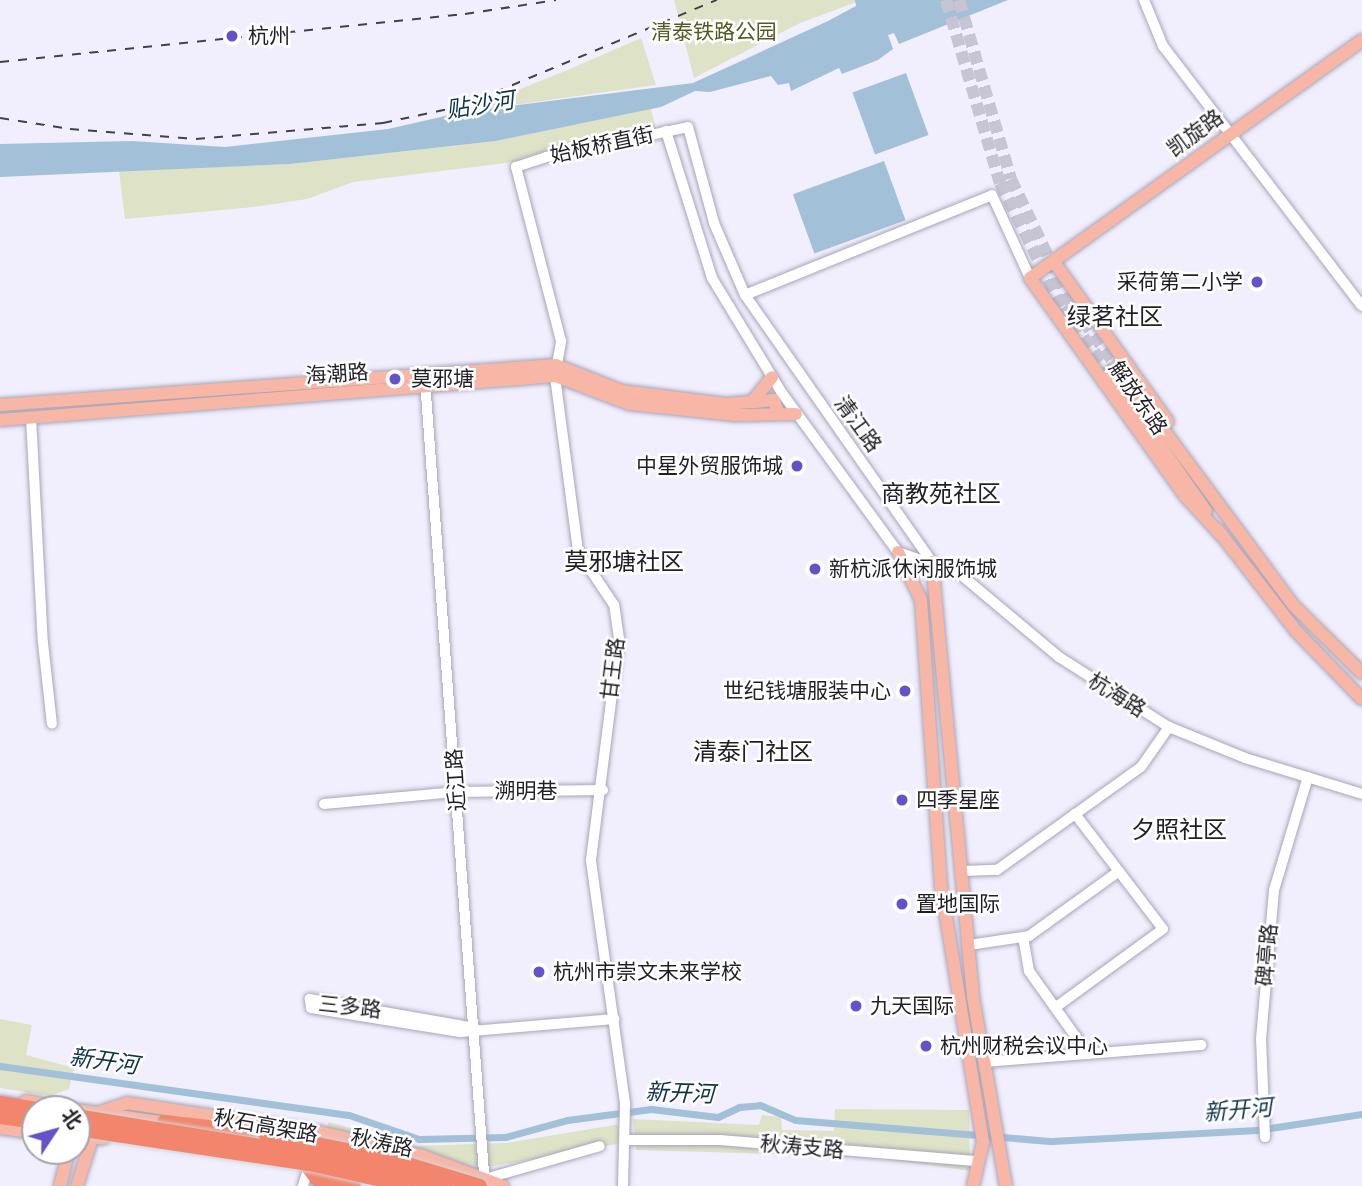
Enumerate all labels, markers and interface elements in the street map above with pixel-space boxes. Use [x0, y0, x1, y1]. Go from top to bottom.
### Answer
park label: 清泰铁路公园 [651, 19, 777, 45]
place label: 杭州 [248, 23, 290, 49]
marker: 杭州 [222, 26, 242, 46]
water label: 贴沙河 [444, 86, 516, 124]
street label: 凯旋路 [1162, 104, 1228, 162]
street label: 始板桥直街 [548, 122, 656, 168]
place label: 采荷第二小学 [1117, 269, 1243, 295]
marker: 采荷第二小学 [1249, 274, 1265, 290]
district label: 绿茗社区 [1067, 303, 1163, 331]
street label: 解放东路 [1104, 356, 1172, 440]
street label: 海潮路 [305, 359, 369, 389]
place label: 莫邪塘 [411, 366, 474, 392]
marker: 莫邪塘 [385, 369, 405, 389]
street label: 清江路 [829, 391, 887, 457]
place label: 中星外贸服饰城 [636, 453, 783, 479]
marker: 中星外贸服饰城 [789, 458, 805, 474]
district label: 商教苑社区 [881, 480, 1001, 508]
district label: 莫邪塘社区 [564, 548, 684, 576]
place label: 新杭派休闲服饰城 [829, 556, 997, 582]
marker: 新杭派休闲服饰城 [807, 561, 823, 577]
street label: 甘王路 [597, 636, 629, 702]
street label: 杭海路 [1084, 668, 1150, 722]
place label: 世纪钱塘服装中心 [723, 678, 891, 704]
marker: 世纪钱塘服装中心 [897, 683, 913, 699]
district label: 清泰门社区 [693, 738, 813, 766]
street label: 近江路 [441, 748, 471, 812]
street label: 溯明巷 [495, 778, 557, 804]
place label: 四季星座 [916, 787, 1000, 813]
marker: 四季星座 [894, 792, 910, 808]
district label: 夕照社区 [1131, 816, 1227, 844]
place label: 置地国际 [916, 891, 1000, 917]
marker: 置地国际 [894, 896, 910, 912]
street label: 碑亭路 [1252, 923, 1282, 987]
place label: 杭州市崇文未来学校 [553, 959, 742, 985]
marker: 杭州市崇文未来学校 [531, 964, 547, 980]
street label: 三多路 [317, 991, 383, 1023]
place label: 九天国际 [870, 993, 954, 1019]
marker: 九天国际 [848, 998, 864, 1014]
place label: 杭州财税会议中心 [940, 1033, 1108, 1059]
marker: 杭州财税会议中心 [918, 1038, 934, 1054]
water label: 新开河 [68, 1043, 140, 1079]
water label: 新开河 [645, 1078, 715, 1108]
water label: 新开河 [1202, 1093, 1274, 1127]
north arrow [21, 1095, 91, 1165]
text: 北 [56, 1103, 87, 1134]
street label: 秋石高架路 [212, 1104, 320, 1148]
street label: 秋涛路 [349, 1124, 415, 1162]
street label: 秋涛支路 [759, 1131, 845, 1163]

